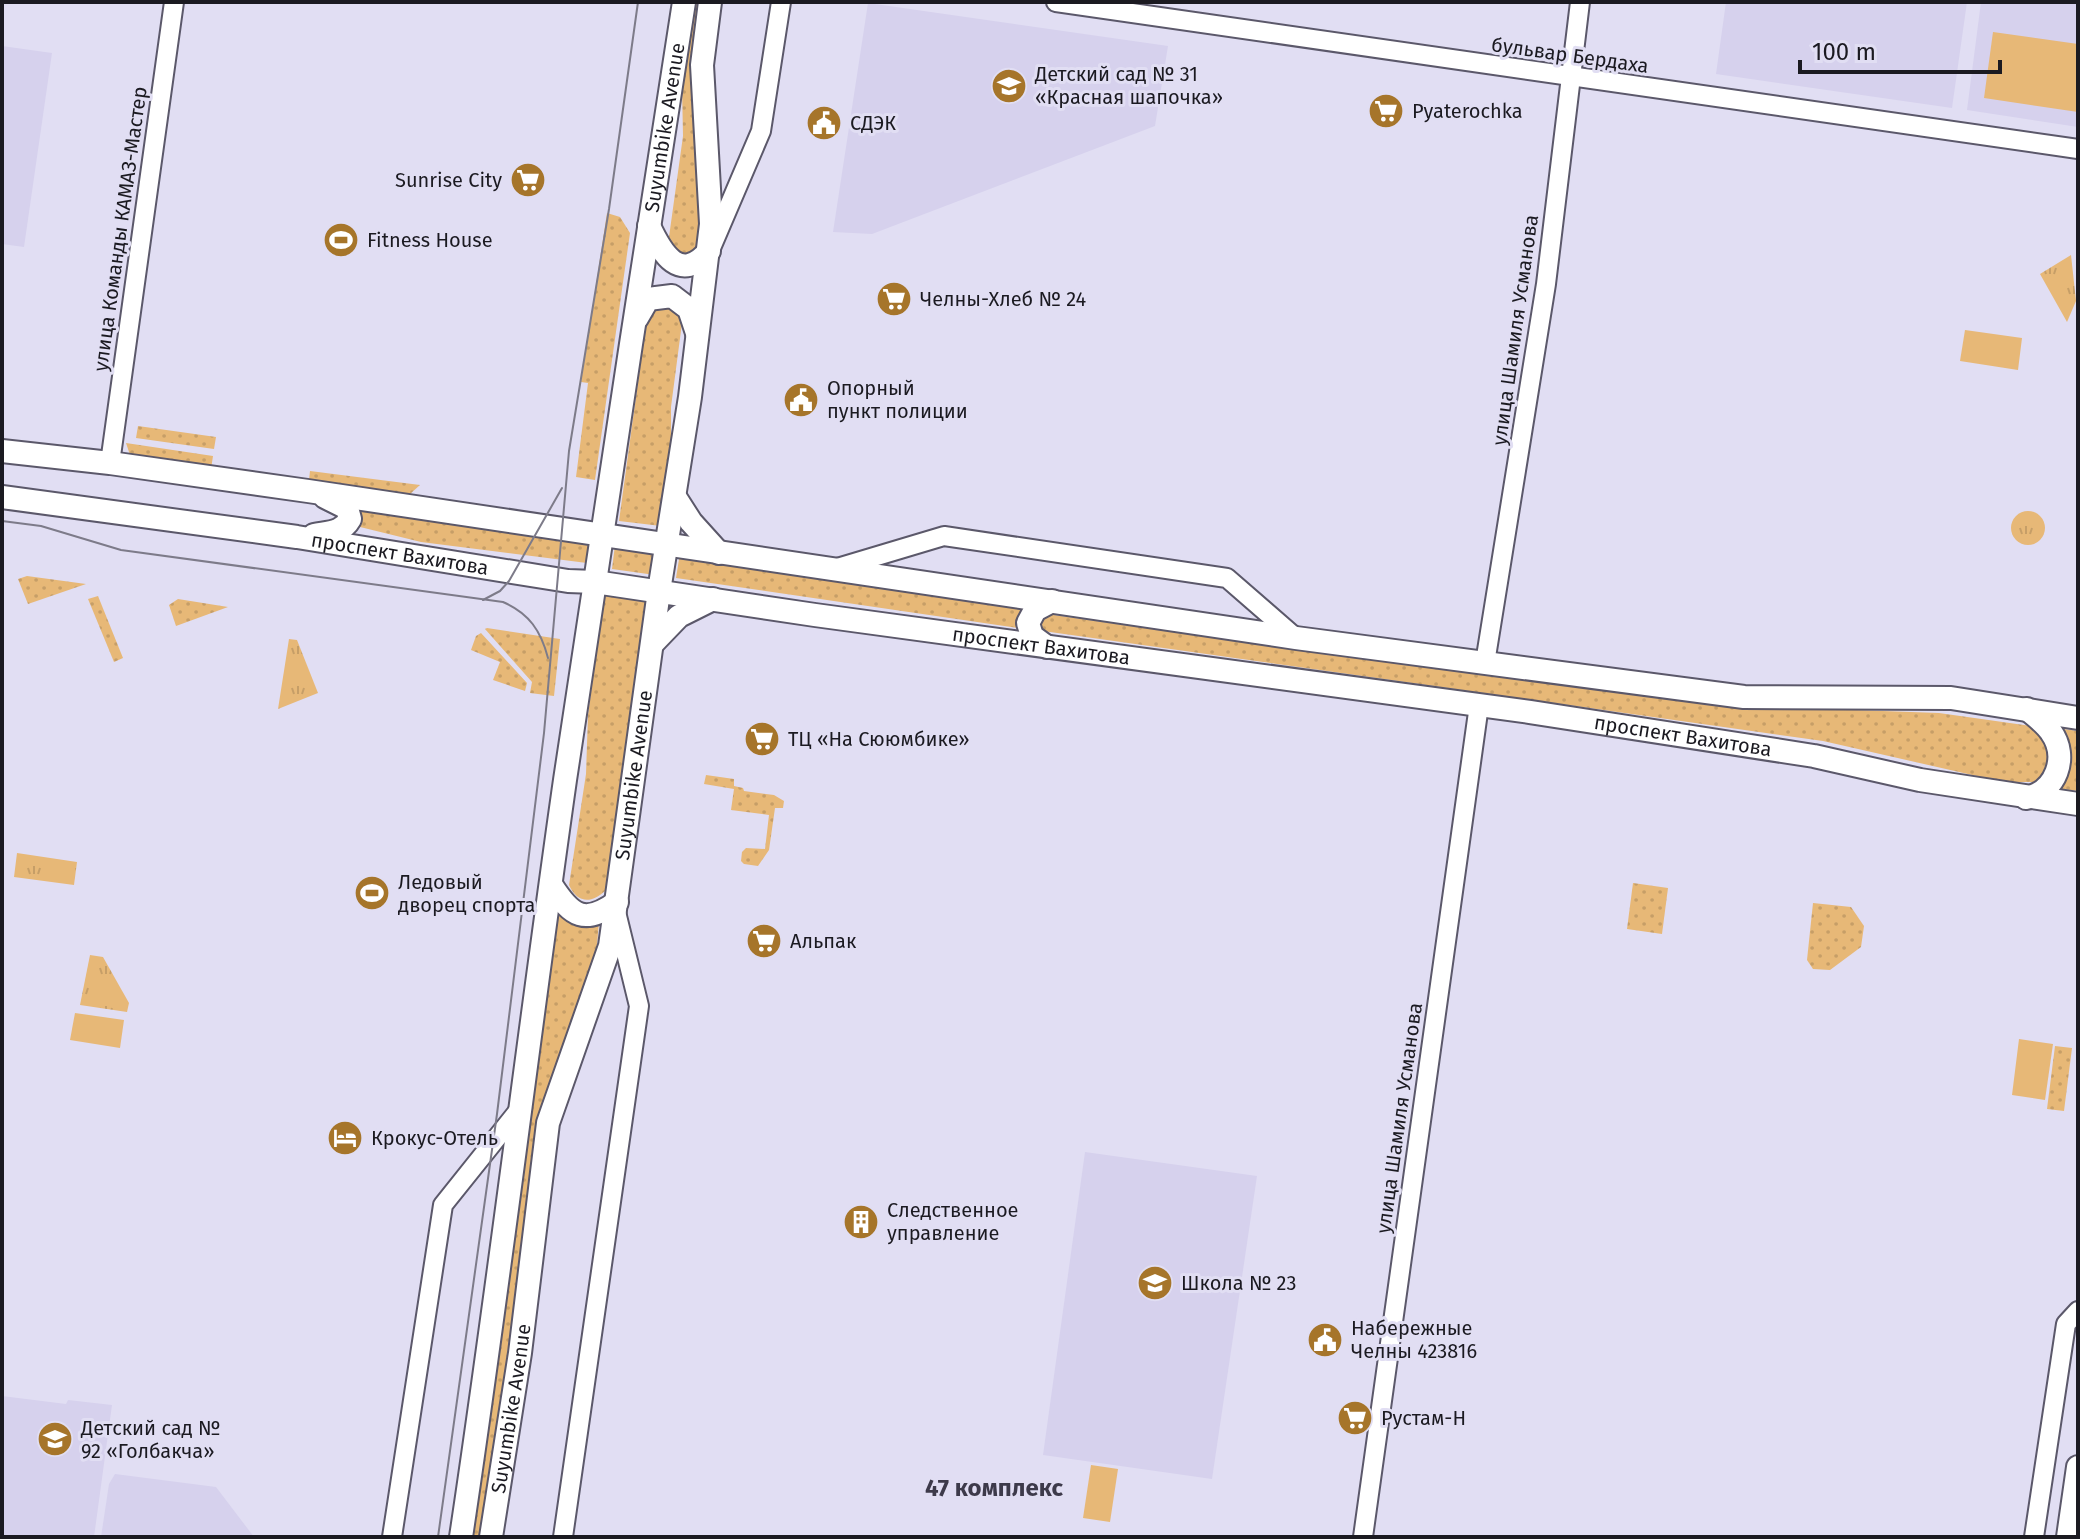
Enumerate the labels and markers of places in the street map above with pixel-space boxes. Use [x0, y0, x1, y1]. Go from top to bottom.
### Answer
place label: Детский сад № 31 «Красная шапочка» [1034, 62, 1223, 109]
school or university icon: Детский сад № 31 «Красная шапочка» [990, 67, 1028, 105]
supermarket icon: Pyaterochka [1367, 92, 1405, 130]
place label: Pyaterochka [1412, 99, 1523, 123]
public building icon: СДЭК [805, 104, 843, 142]
place label: СДЭК [850, 111, 896, 135]
supermarket icon: Sunrise City [509, 161, 547, 199]
place label: Sunrise City [395, 168, 502, 192]
sports icon: Fitness House [322, 221, 360, 259]
place label: Fitness House [367, 228, 493, 252]
supermarket icon: Челны-Хлеб № 24 [875, 280, 913, 318]
place label: Челны-Хлеб № 24 [920, 287, 1087, 311]
place label: Опорный пункт полиции [827, 376, 968, 423]
public building icon: Опорный пункт полиции [782, 381, 820, 419]
supermarket icon: ТЦ «На Сююмбике» [743, 720, 781, 758]
place label: ТЦ «На Сююмбике» [788, 727, 970, 751]
place label: Ледовый дворец спорта [398, 870, 535, 917]
sports icon: Ледовый дворец спорта [353, 874, 391, 912]
supermarket icon: Альпак [745, 922, 783, 960]
place label: Альпак [790, 929, 857, 953]
hotel icon: Крокус-Отель [326, 1119, 364, 1157]
place label: Крокус-Отель [371, 1126, 498, 1150]
place label: Следственное управление [887, 1198, 1019, 1245]
building icon: Следственное управление [842, 1203, 880, 1241]
school or university icon: Школа № 23 [1136, 1264, 1174, 1302]
place label: Школа № 23 [1181, 1271, 1296, 1295]
place label: Набережные Челны 423816 [1351, 1316, 1477, 1363]
public building icon: Набережные Челны 423816 [1306, 1321, 1344, 1359]
supermarket icon: Рустам-Н [1336, 1399, 1374, 1437]
place label: Рустам-Н [1381, 1406, 1466, 1430]
place label: Детский сад № 92 «Голбакча» [80, 1416, 221, 1463]
school or university icon: Детский сад № 92 «Голбакча» [36, 1420, 74, 1458]

